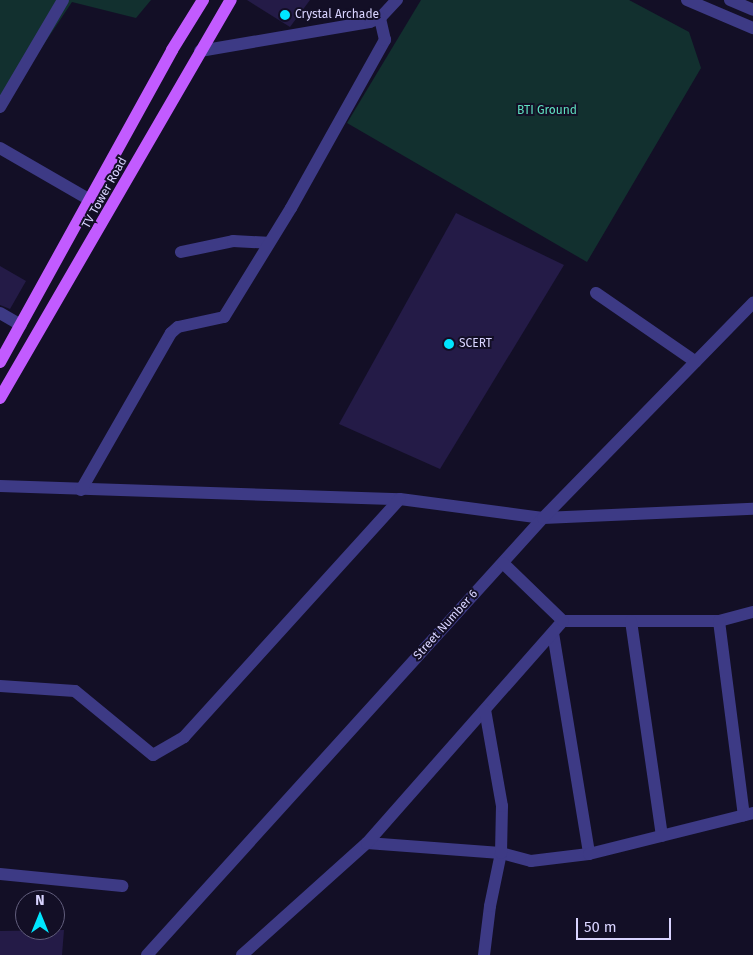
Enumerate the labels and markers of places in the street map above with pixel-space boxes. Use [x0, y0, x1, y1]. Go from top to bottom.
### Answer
place label: Crystal Archade [295, 8, 379, 22]
marker: Crystal Archade [279, 9, 291, 21]
place label: SCERT [459, 337, 492, 351]
marker: SCERT [443, 338, 455, 350]

